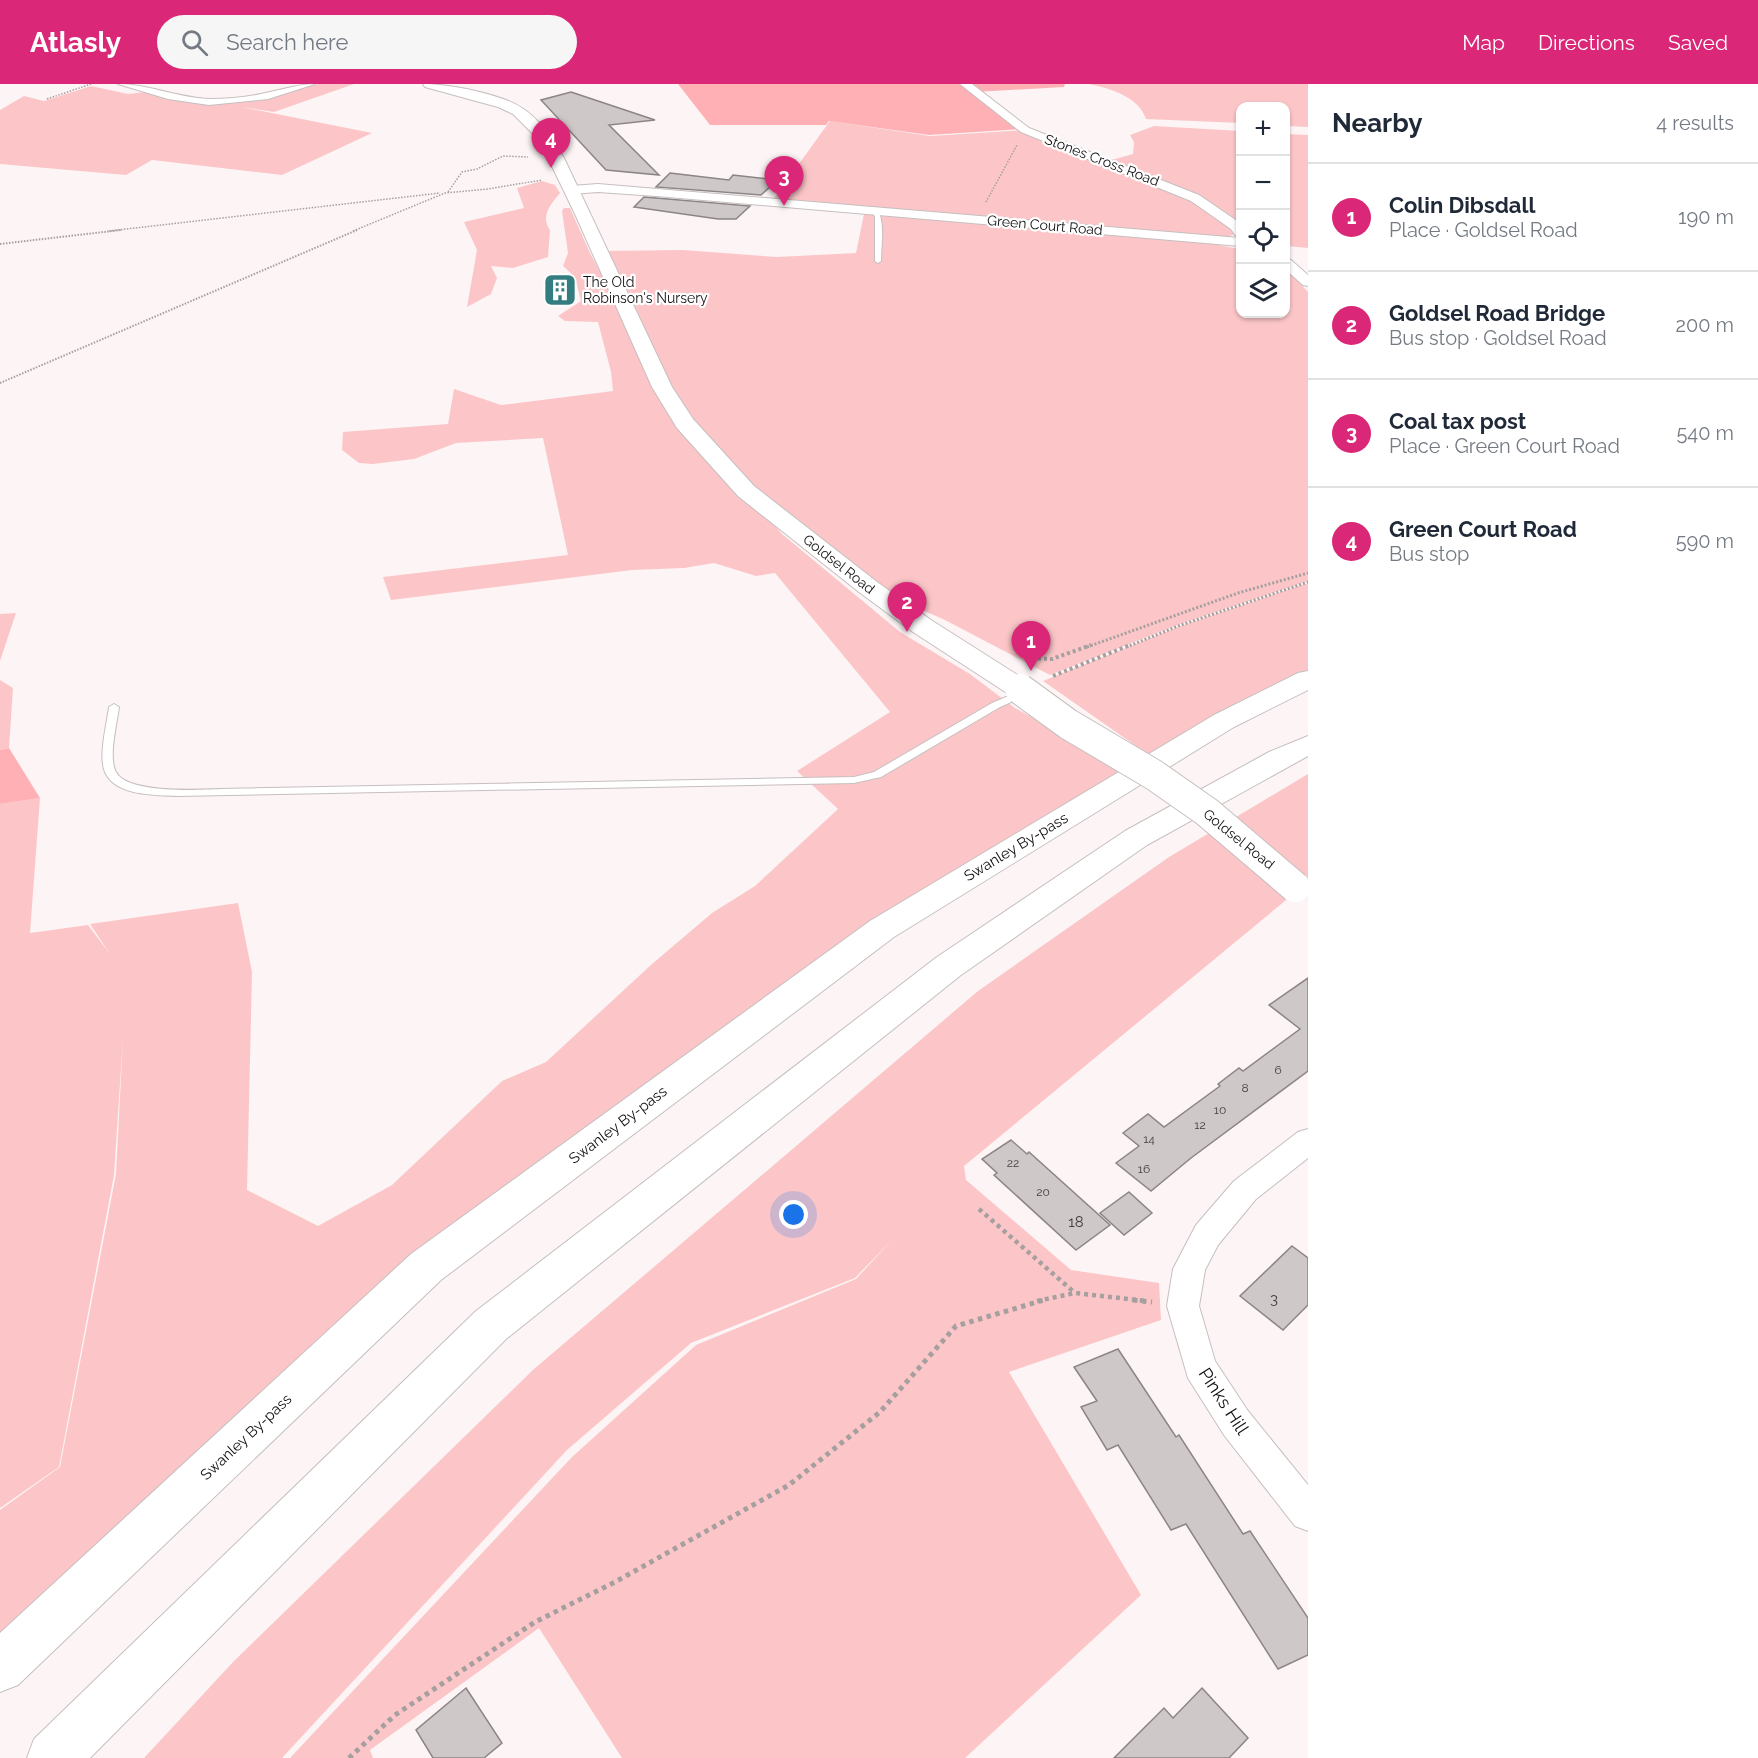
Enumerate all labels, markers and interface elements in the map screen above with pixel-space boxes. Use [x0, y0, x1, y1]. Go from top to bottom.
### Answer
search box [157, 15, 577, 69]
text: Atlasly [30, 26, 121, 59]
icon: search [178, 26, 211, 59]
text: Search here [226, 29, 348, 55]
text: Map [1462, 30, 1505, 55]
text: Directions [1538, 30, 1635, 55]
text: Saved [1668, 30, 1728, 55]
map controls [1236, 102, 1290, 318]
button: + [1236, 102, 1290, 156]
text: Nearby [1332, 108, 1422, 138]
text: 4 results [1656, 111, 1734, 135]
pin: 4 [532, 118, 570, 168]
street label: Stones Cross Road [1043, 131, 1161, 189]
pin: 3 [764, 156, 804, 206]
button: − [1236, 156, 1290, 210]
text: Colin Dibsdall [1389, 192, 1535, 218]
text: 1 [1347, 205, 1356, 229]
text: 190 m [1678, 205, 1734, 229]
button: locate [1236, 210, 1290, 264]
street label: Green Court Road [987, 212, 1103, 238]
text: Place · Goldsel Road [1389, 218, 1578, 242]
button: layers [1236, 264, 1290, 318]
building icon: The Old Robinson's Nursery [542, 272, 578, 308]
place label: The Old Robinson's Nursery [583, 274, 708, 306]
text: Goldsel Road Bridge [1389, 300, 1605, 326]
text: 2 [1346, 313, 1357, 337]
text: 200 m [1676, 313, 1734, 337]
text: Bus stop · Goldsel Road [1389, 326, 1607, 350]
text: Coal tax post [1389, 408, 1526, 434]
text: 3 [1346, 421, 1357, 445]
text: 540 m [1676, 421, 1734, 445]
text: Place · Green Court Road [1389, 434, 1620, 458]
text: Green Court Road [1389, 516, 1577, 542]
text: 4 [1346, 529, 1357, 553]
text: 590 m [1676, 529, 1734, 553]
street label: Goldsel Road [800, 531, 878, 597]
text: Bus stop [1389, 542, 1469, 566]
pin: 2 [888, 582, 926, 632]
pin: 1 [1012, 622, 1050, 671]
street label: Goldsel Road [1200, 806, 1278, 872]
street label: Swanley By-pass [961, 809, 1071, 885]
house number: 6 [1274, 1063, 1282, 1077]
house number: 8 [1241, 1081, 1249, 1095]
street label: Swanley By-pass [565, 1082, 671, 1168]
house number: 10 [1214, 1103, 1226, 1117]
house number: 12 [1194, 1118, 1206, 1132]
house number: 14 [1143, 1132, 1155, 1146]
house number: 22 [1007, 1156, 1019, 1170]
house number: 16 [1138, 1162, 1150, 1176]
house number: 20 [1036, 1185, 1050, 1199]
your location [779, 1200, 808, 1229]
house number: 18 [1068, 1213, 1084, 1231]
house number: 3 [1270, 1290, 1278, 1308]
street label: Pinks Hill [1195, 1364, 1253, 1438]
street label: Swanley By-pass [197, 1390, 295, 1484]

